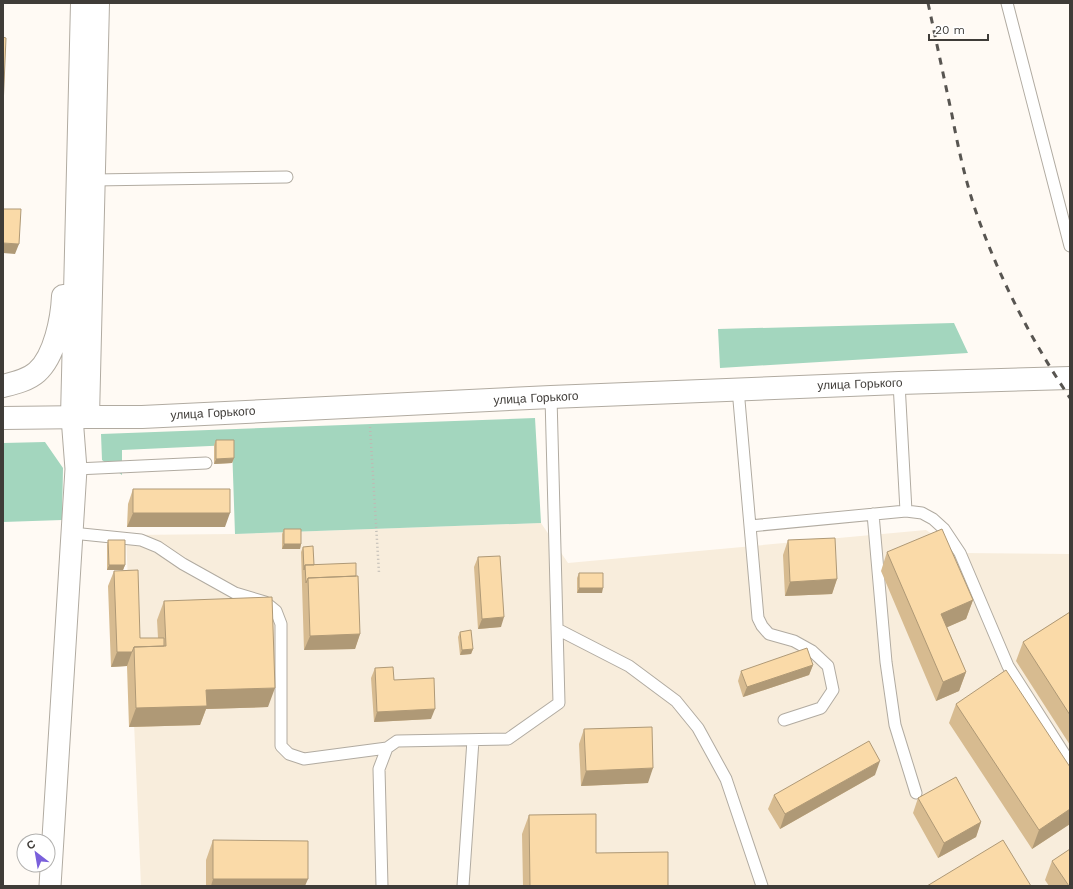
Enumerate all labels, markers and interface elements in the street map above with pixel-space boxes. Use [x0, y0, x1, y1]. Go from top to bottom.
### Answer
scale bar [929, 16, 988, 42]
text: 20 m [935, 23, 965, 37]
street label: улица Горького [817, 376, 903, 392]
street label: улица Горького [493, 389, 579, 407]
street label: улица Горького [170, 404, 256, 422]
north arrow [16, 833, 56, 873]
text: С [24, 837, 38, 852]

